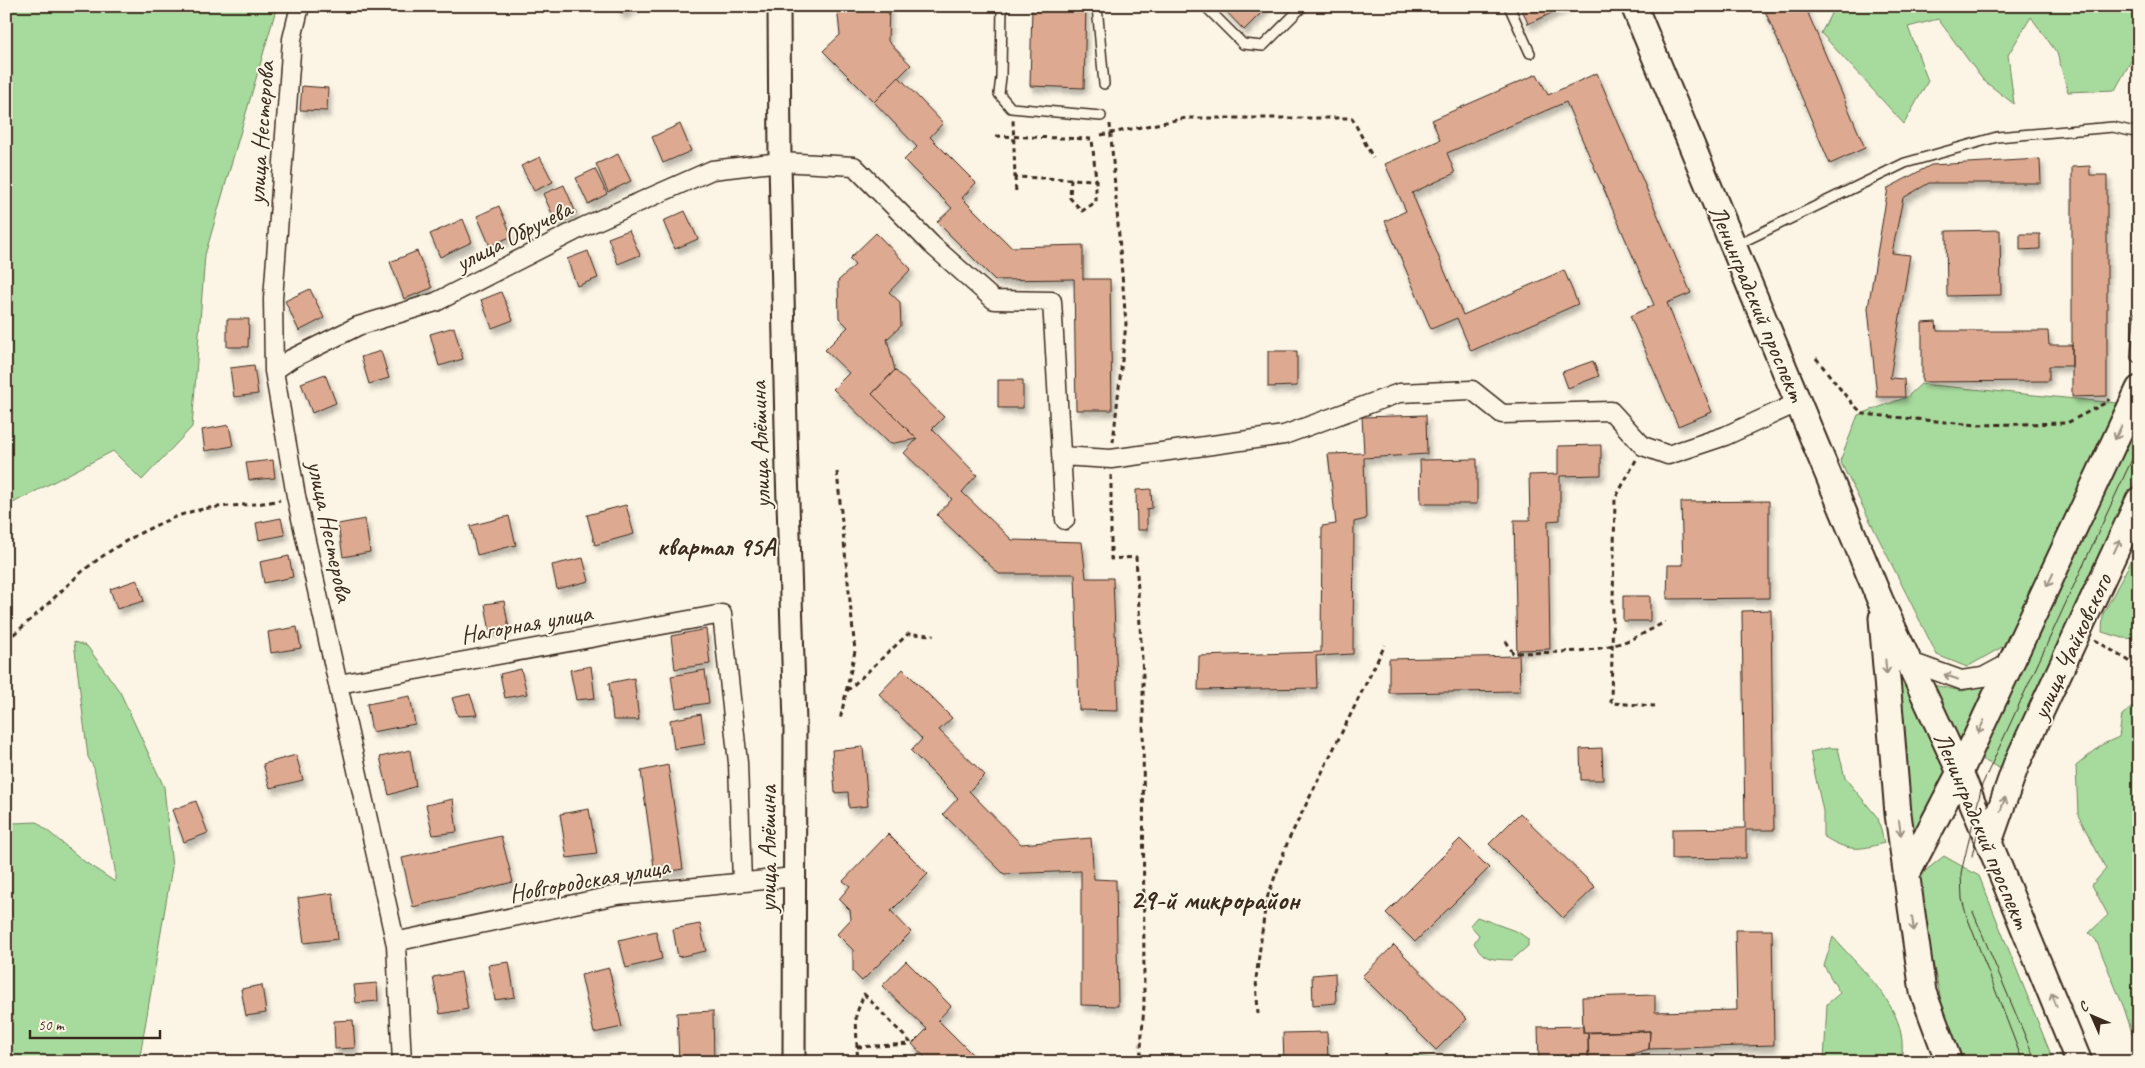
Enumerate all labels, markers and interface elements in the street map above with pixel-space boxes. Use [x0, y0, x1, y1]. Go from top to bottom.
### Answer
street label: улица Нестерова [240, 58, 282, 208]
street label: улица Обручева [448, 192, 579, 280]
street label: Ленинградский проспект [1701, 200, 1813, 408]
street label: улица Алёшина [742, 379, 778, 511]
one-way arrow [2113, 425, 2122, 440]
street label: улица Нестерова [299, 456, 361, 607]
district label: квартал 95А [657, 530, 777, 563]
one-way arrow [2113, 539, 2123, 554]
street label: улица Чайковского [2023, 567, 2120, 726]
one-way arrow [2044, 572, 2054, 587]
street label: Нагорная улица [458, 596, 596, 651]
one-way arrow [1881, 658, 1890, 674]
one-way arrow [1944, 672, 1959, 681]
one-way arrow [1976, 719, 1985, 734]
street label: Ленинградский проспект [1926, 727, 2038, 935]
street label: улица Алёшина [752, 784, 784, 914]
one-way arrow [1998, 796, 2008, 812]
one-way arrow [1895, 820, 1905, 836]
street label: Новгородская улица [506, 850, 674, 910]
district label: 29-й микрорайон [1130, 882, 1301, 917]
one-way arrow [1908, 916, 1918, 932]
north arrow [2068, 990, 2118, 1040]
one-way arrow [2049, 993, 2058, 1008]
text: С [2075, 997, 2093, 1016]
scale bar [30, 1008, 160, 1040]
text: 50 m [38, 1016, 65, 1035]

